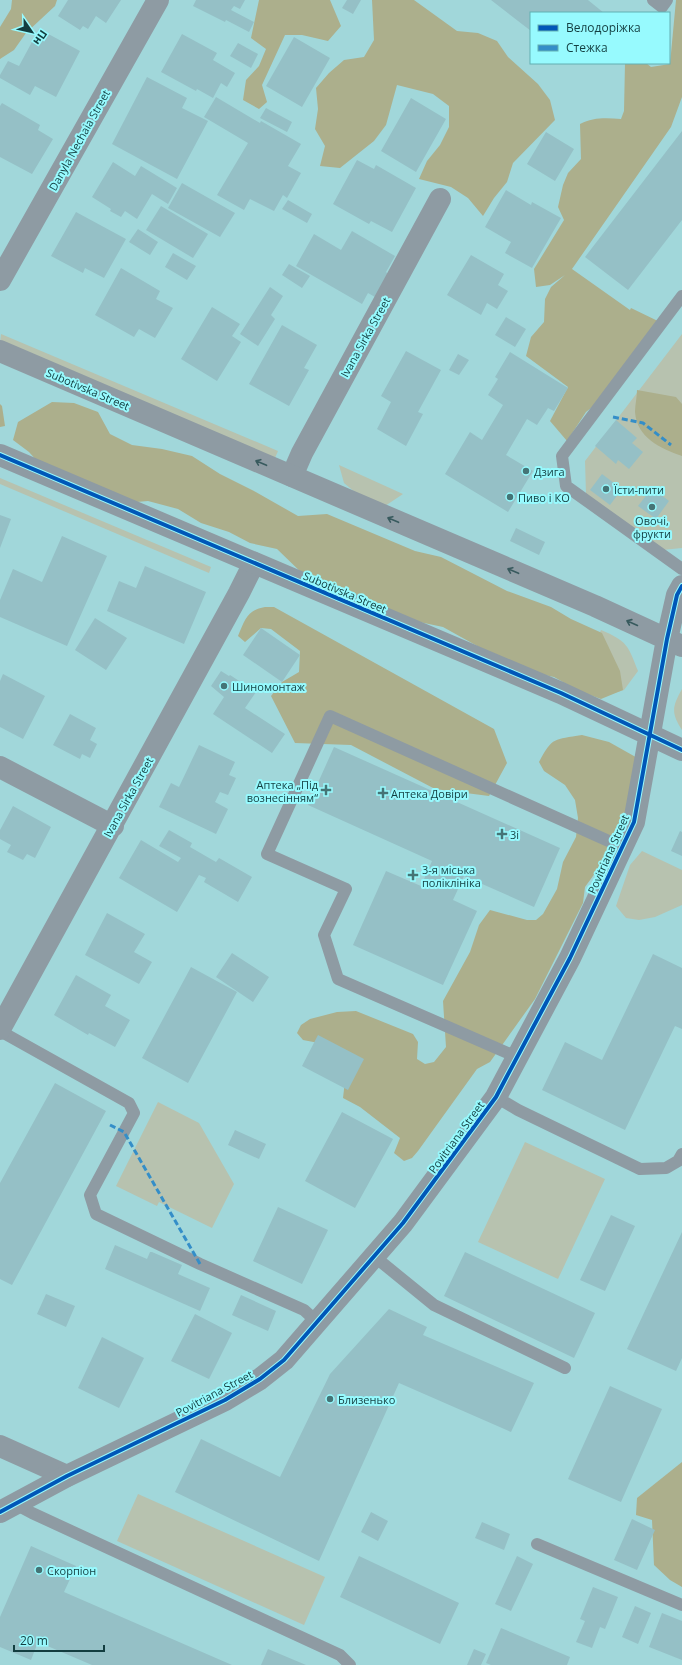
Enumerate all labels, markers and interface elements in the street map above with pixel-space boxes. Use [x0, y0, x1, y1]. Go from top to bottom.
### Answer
north arrow [12, 12, 52, 52]
legend [530, 12, 670, 64]
text: Велодоріжка [566, 19, 641, 36]
text: Пн [30, 27, 51, 48]
text: Стежка [566, 39, 608, 56]
street label: Danyla Nechaia Street [45, 87, 113, 193]
street label: Ivana Sirka Street [337, 294, 393, 380]
street label: Subotivska Street [44, 365, 132, 413]
one-way arrow [255, 458, 267, 466]
place label: Дзига [534, 464, 565, 479]
marker: Дзига [521, 466, 531, 476]
place label: Їсти-пити [614, 482, 664, 497]
marker: Їсти-пити [601, 484, 611, 494]
place label: Пиво і КО [518, 490, 570, 505]
marker: Пиво і КО [505, 492, 515, 502]
marker: Овочі, фрукти [647, 502, 657, 512]
place label: Овочі, фрукти [633, 513, 671, 541]
one-way arrow [388, 515, 400, 523]
one-way arrow [507, 567, 519, 574]
street label: Subotivska Street [301, 568, 389, 616]
one-way arrow [626, 619, 638, 626]
place label: Шиномонтаж [232, 679, 306, 694]
marker: Шиномонтаж [219, 681, 229, 691]
street label: Ivana Sirka Street [100, 754, 156, 840]
place label: Аптека „Під вознесінням“ [247, 777, 319, 805]
marker: Аптека „Під вознесінням“ [321, 785, 331, 795]
place label: Аптека Довіри [391, 786, 468, 801]
marker: Аптека Довіри [378, 788, 388, 798]
street label: Povitriana Street [584, 812, 632, 896]
place label: 3і [510, 827, 519, 842]
marker: 3і [497, 829, 507, 839]
place label: 3-я міська поліклініка [422, 862, 481, 890]
marker: 3-я міська поліклініка [407, 869, 419, 881]
street label: Povitriana Street [425, 1098, 487, 1176]
street label: Povitriana Street [173, 1366, 255, 1420]
place label: Близенько [338, 1392, 396, 1407]
marker: Близенько [325, 1394, 335, 1404]
place label: Скорпіон [47, 1563, 96, 1578]
marker: Скорпіон [34, 1565, 44, 1575]
scale bar [14, 1627, 104, 1653]
text: 20 m [20, 1632, 48, 1649]

